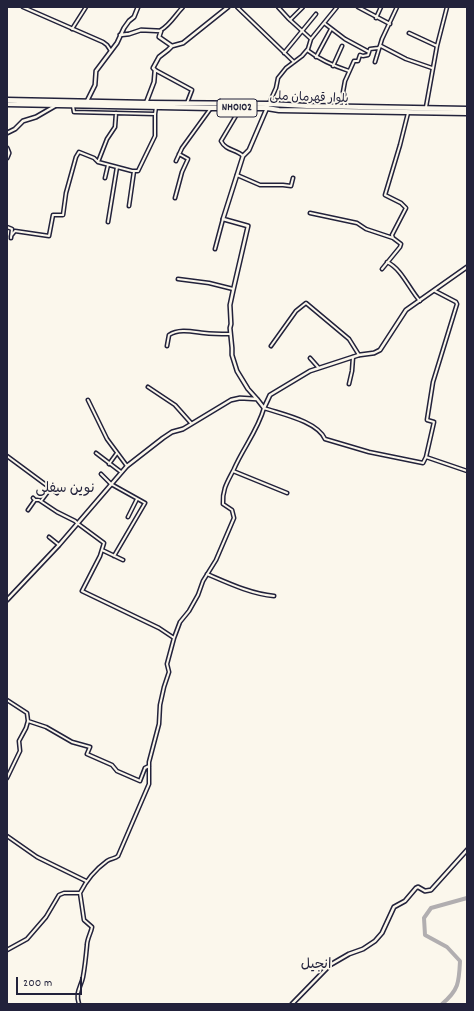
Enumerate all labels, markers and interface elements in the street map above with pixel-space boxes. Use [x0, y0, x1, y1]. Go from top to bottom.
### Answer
street label: بلوار قهرمان ملی [269, 90, 349, 108]
road number: NH0102 [217, 99, 257, 117]
district label: نوین سفلى [36, 482, 94, 498]
district label: انجيل [301, 958, 331, 974]
scale bar [18, 969, 84, 995]
text: 200 m [23, 975, 52, 992]

